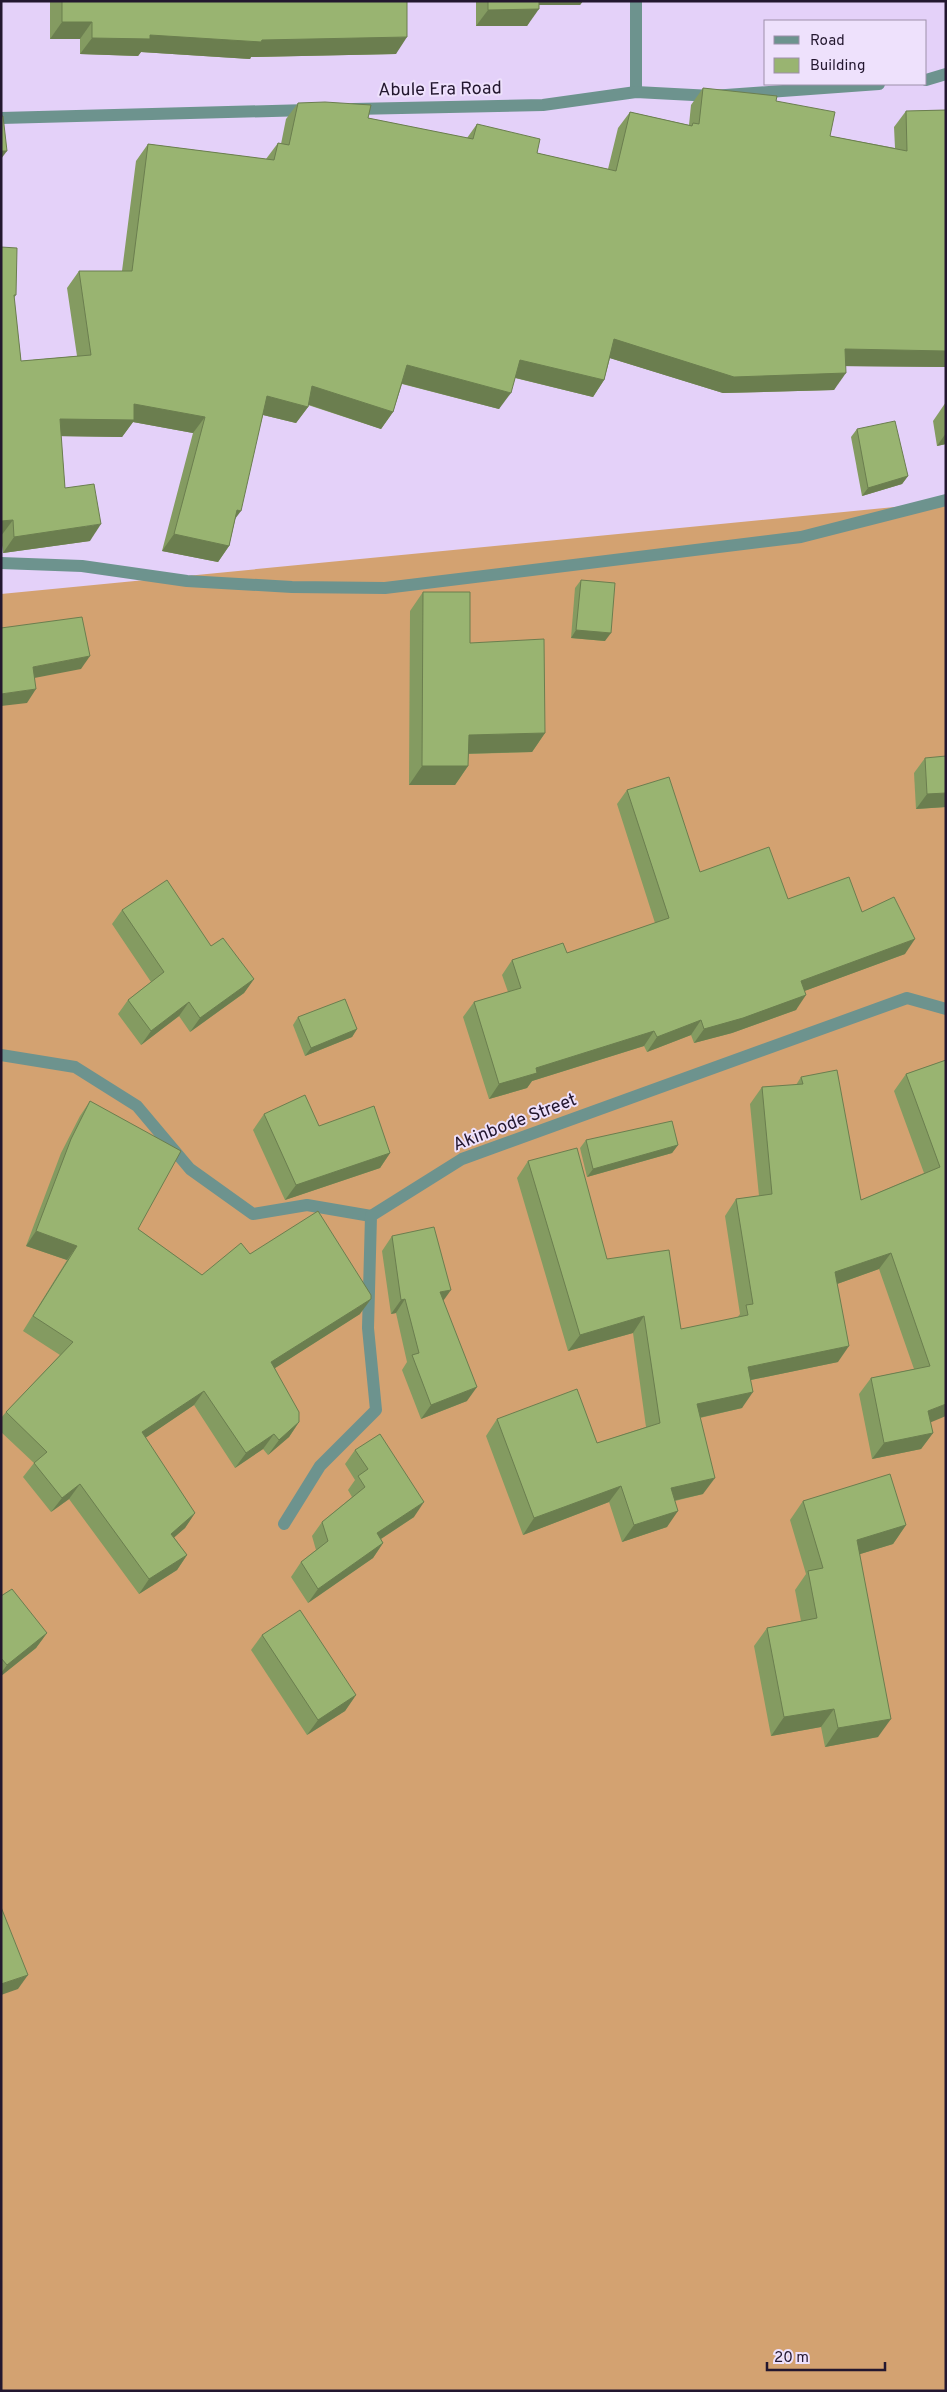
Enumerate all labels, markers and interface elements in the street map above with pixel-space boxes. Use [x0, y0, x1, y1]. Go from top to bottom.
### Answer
legend [764, 20, 927, 85]
text: Road [810, 32, 845, 51]
text: Building [810, 57, 865, 76]
street label: Abule Era Road [378, 77, 502, 103]
street label: Akinbode Street [450, 1089, 580, 1157]
scale bar [767, 2340, 884, 2372]
text: 20 m [774, 2349, 809, 2368]

